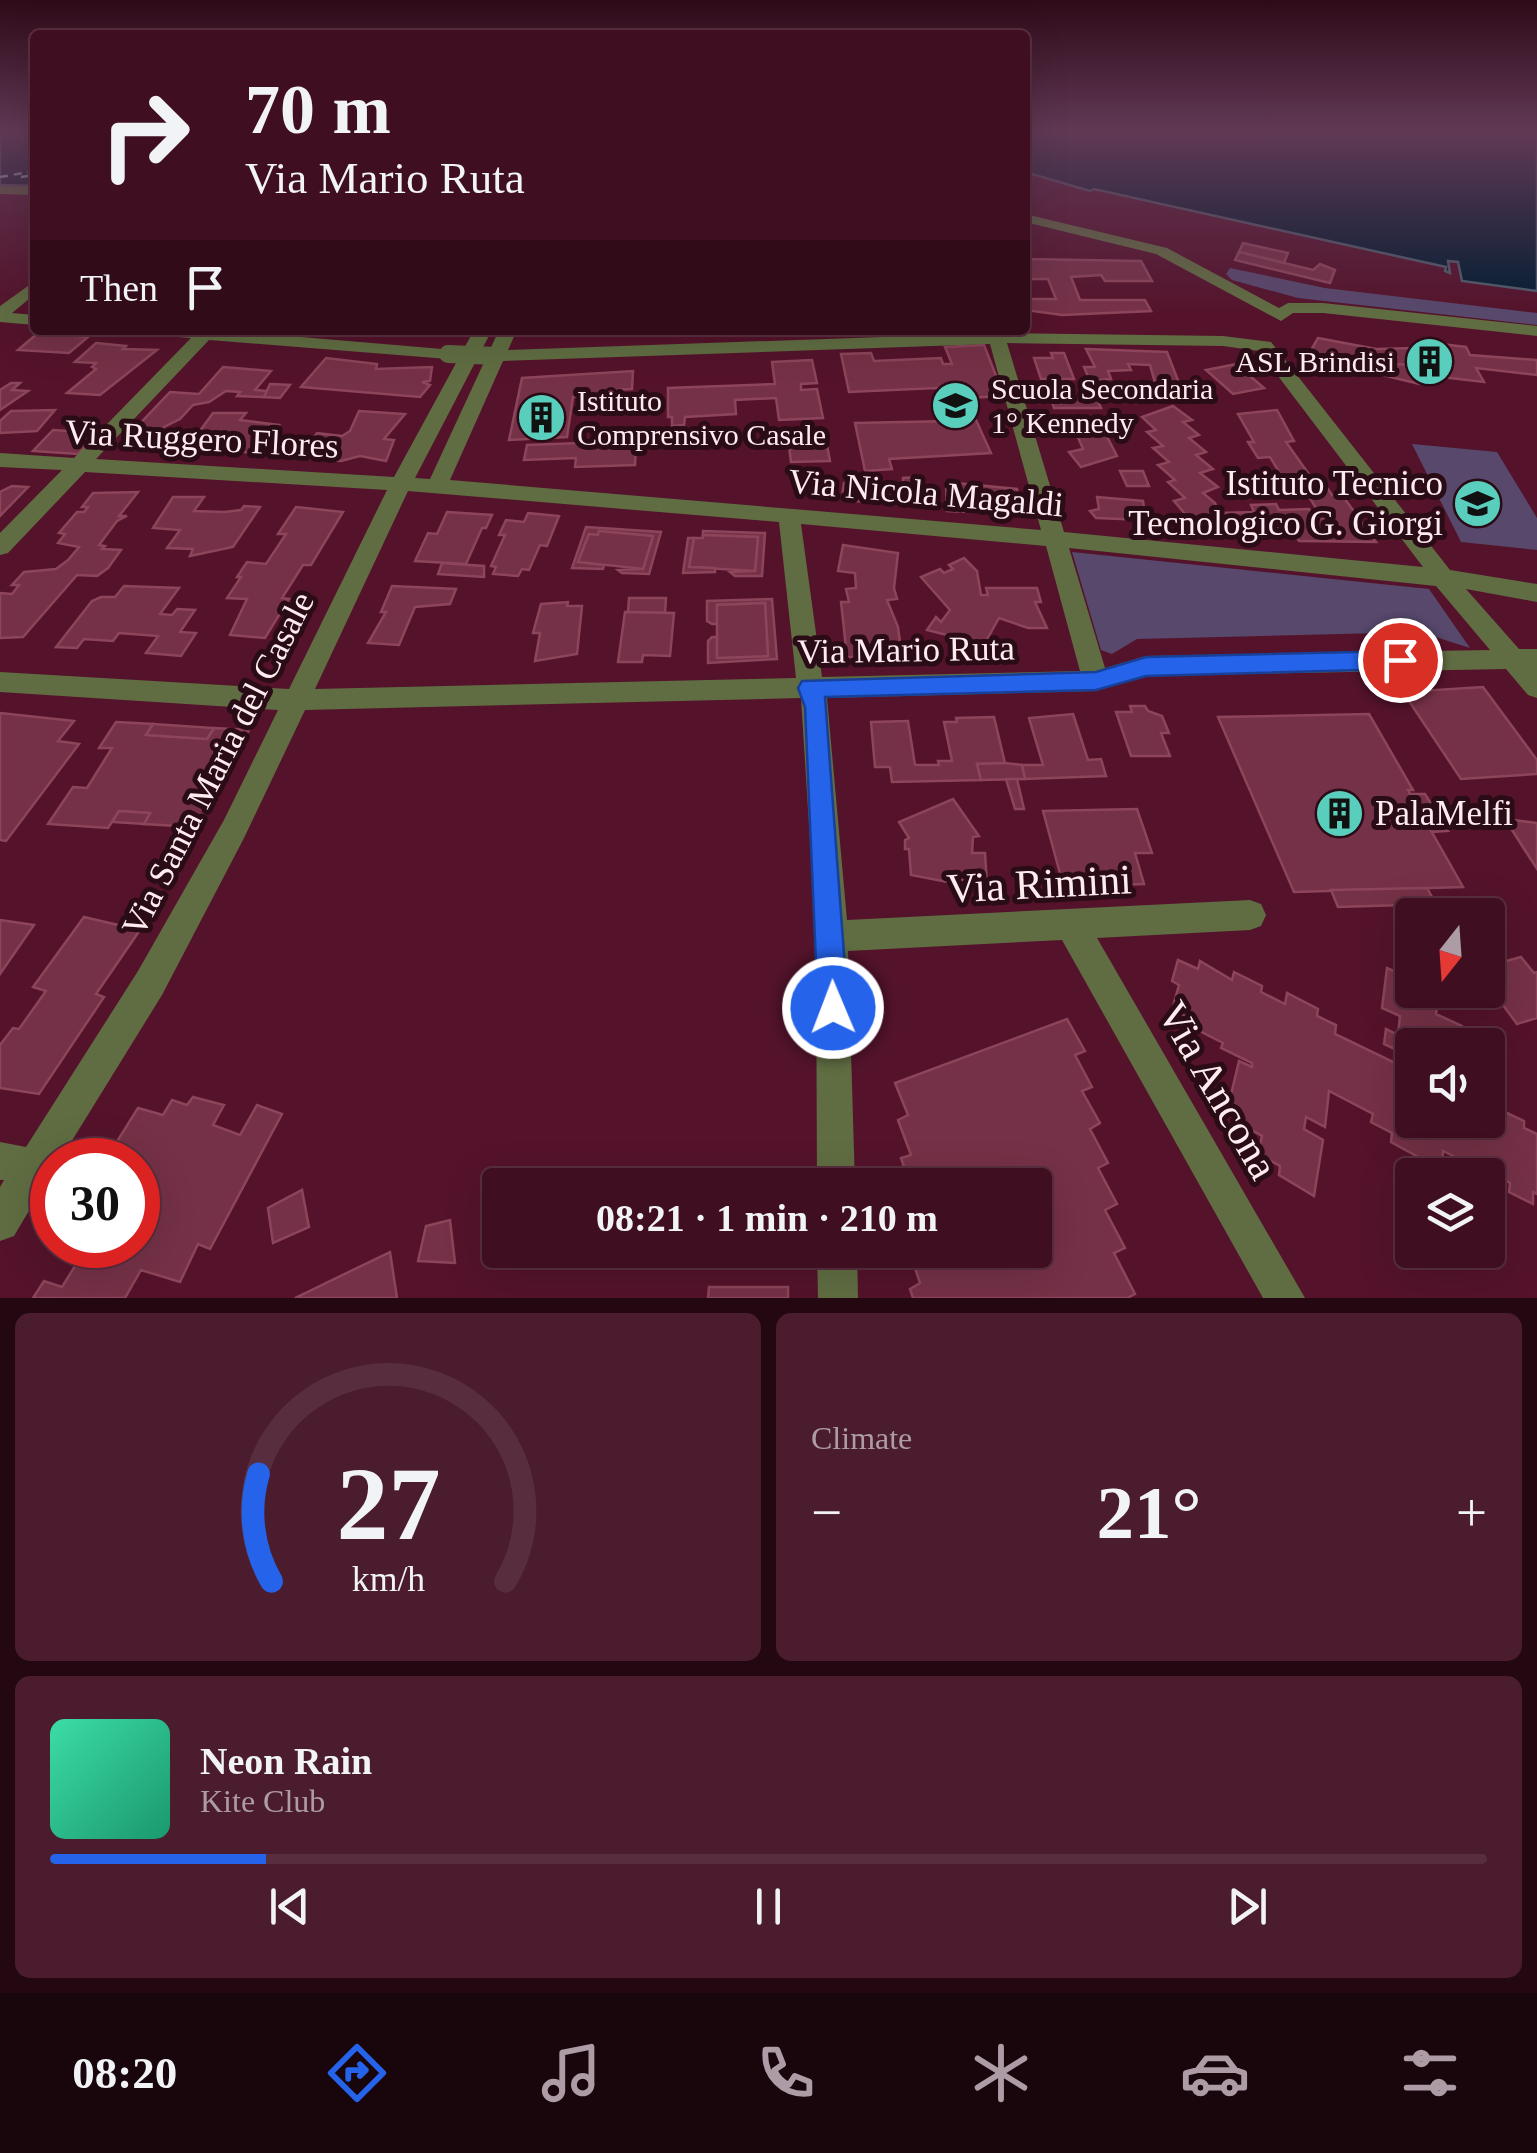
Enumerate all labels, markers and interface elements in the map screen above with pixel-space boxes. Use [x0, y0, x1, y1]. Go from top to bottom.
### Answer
icon: right [80, 70, 210, 200]
text: 70 m [245, 71, 391, 148]
text: Via Mario Ruta [245, 153, 525, 203]
icon: arrive [178, 260, 233, 315]
text: Then [80, 267, 158, 309]
building icon: ASL Brindisi [1404, 335, 1456, 387]
place label: ASL Brindisi [1235, 345, 1395, 378]
place label: Scuola Secondaria 1° Kennedy [991, 372, 1213, 439]
school or university icon: Scuola Secondaria 1° Kennedy [930, 379, 982, 431]
place label: Istituto Comprensivo Casale [577, 384, 826, 451]
building icon: Istituto Comprensivo Casale [516, 391, 568, 443]
street label: Via Ruggero Flores [64, 412, 340, 466]
street label: Via Nicola Magaldi [787, 462, 1065, 524]
place label: Istituto Tecnico Tecnologico G. Giorgi [1128, 464, 1443, 543]
school or university icon: Istituto Tecnico Tecnologico G. Giorgi [1452, 477, 1504, 529]
street label: Via Santa Maria del Casale [114, 585, 322, 943]
pin [1358, 618, 1443, 703]
street label: Via Mario Ruta [797, 629, 1016, 671]
icon: arrive [1373, 633, 1428, 688]
building icon: PalaMelfi [1314, 787, 1366, 839]
place label: PalaMelfi [1375, 794, 1513, 833]
street label: Via Rimini [945, 856, 1133, 912]
north arrow [1395, 898, 1505, 1008]
map controls [1395, 898, 1505, 1268]
position arrow [781, 956, 885, 1060]
street label: Via Ancona [1149, 993, 1287, 1187]
button: sound [1395, 1028, 1505, 1138]
speed limit sign: 30 [30, 1138, 160, 1268]
button: layers [1395, 1158, 1505, 1268]
text: 08:21 · 1 min · 210 m [596, 1197, 938, 1239]
text: Climate [811, 1420, 912, 1456]
text: 27 [336, 1446, 440, 1561]
text: 21° [1097, 1471, 1202, 1554]
text: − [811, 1482, 842, 1543]
text: + [1456, 1482, 1487, 1543]
text: km/h [351, 1559, 425, 1599]
text: Neon Rain [200, 1740, 372, 1782]
text: Kite Club [200, 1783, 325, 1819]
icon: previous [262, 1879, 317, 1934]
icon: pause [741, 1879, 796, 1934]
icon: next [1220, 1879, 1275, 1934]
icon: directions [322, 2038, 392, 2108]
icon: music [536, 2038, 606, 2108]
icon: phone [751, 2038, 821, 2108]
icon: climate [966, 2038, 1036, 2108]
icon: car [1180, 2038, 1250, 2108]
icon: filters [1395, 2038, 1465, 2108]
text: 08:20 [72, 2048, 177, 2098]

